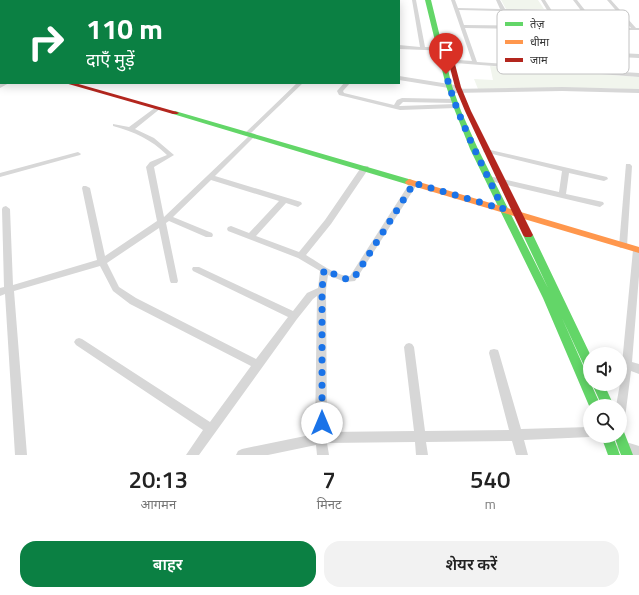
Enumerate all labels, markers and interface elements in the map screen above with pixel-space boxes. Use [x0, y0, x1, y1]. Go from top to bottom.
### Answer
text: 110 m [86, 7, 163, 50]
legend [497, 10, 629, 74]
icon: right [20, 16, 72, 68]
text: तेज़ [530, 16, 545, 32]
pin [429, 33, 463, 74]
text: धीमा [530, 34, 549, 50]
icon: arrive [435, 39, 457, 61]
text: दाएँ मुड़ें [86, 46, 135, 73]
text: जाम [530, 52, 548, 68]
map controls [583, 347, 627, 443]
button: sound [583, 347, 627, 391]
button: search [583, 399, 627, 443]
position arrow [301, 402, 343, 444]
text: 20:13 [129, 461, 188, 497]
text: 7 [322, 461, 336, 497]
text: 540 [470, 461, 510, 497]
text: आगमन [141, 494, 176, 514]
text: मिनट [317, 494, 342, 514]
text: m [485, 494, 496, 514]
button: बाहर [20, 541, 316, 587]
button: शेयर करें [324, 541, 619, 587]

